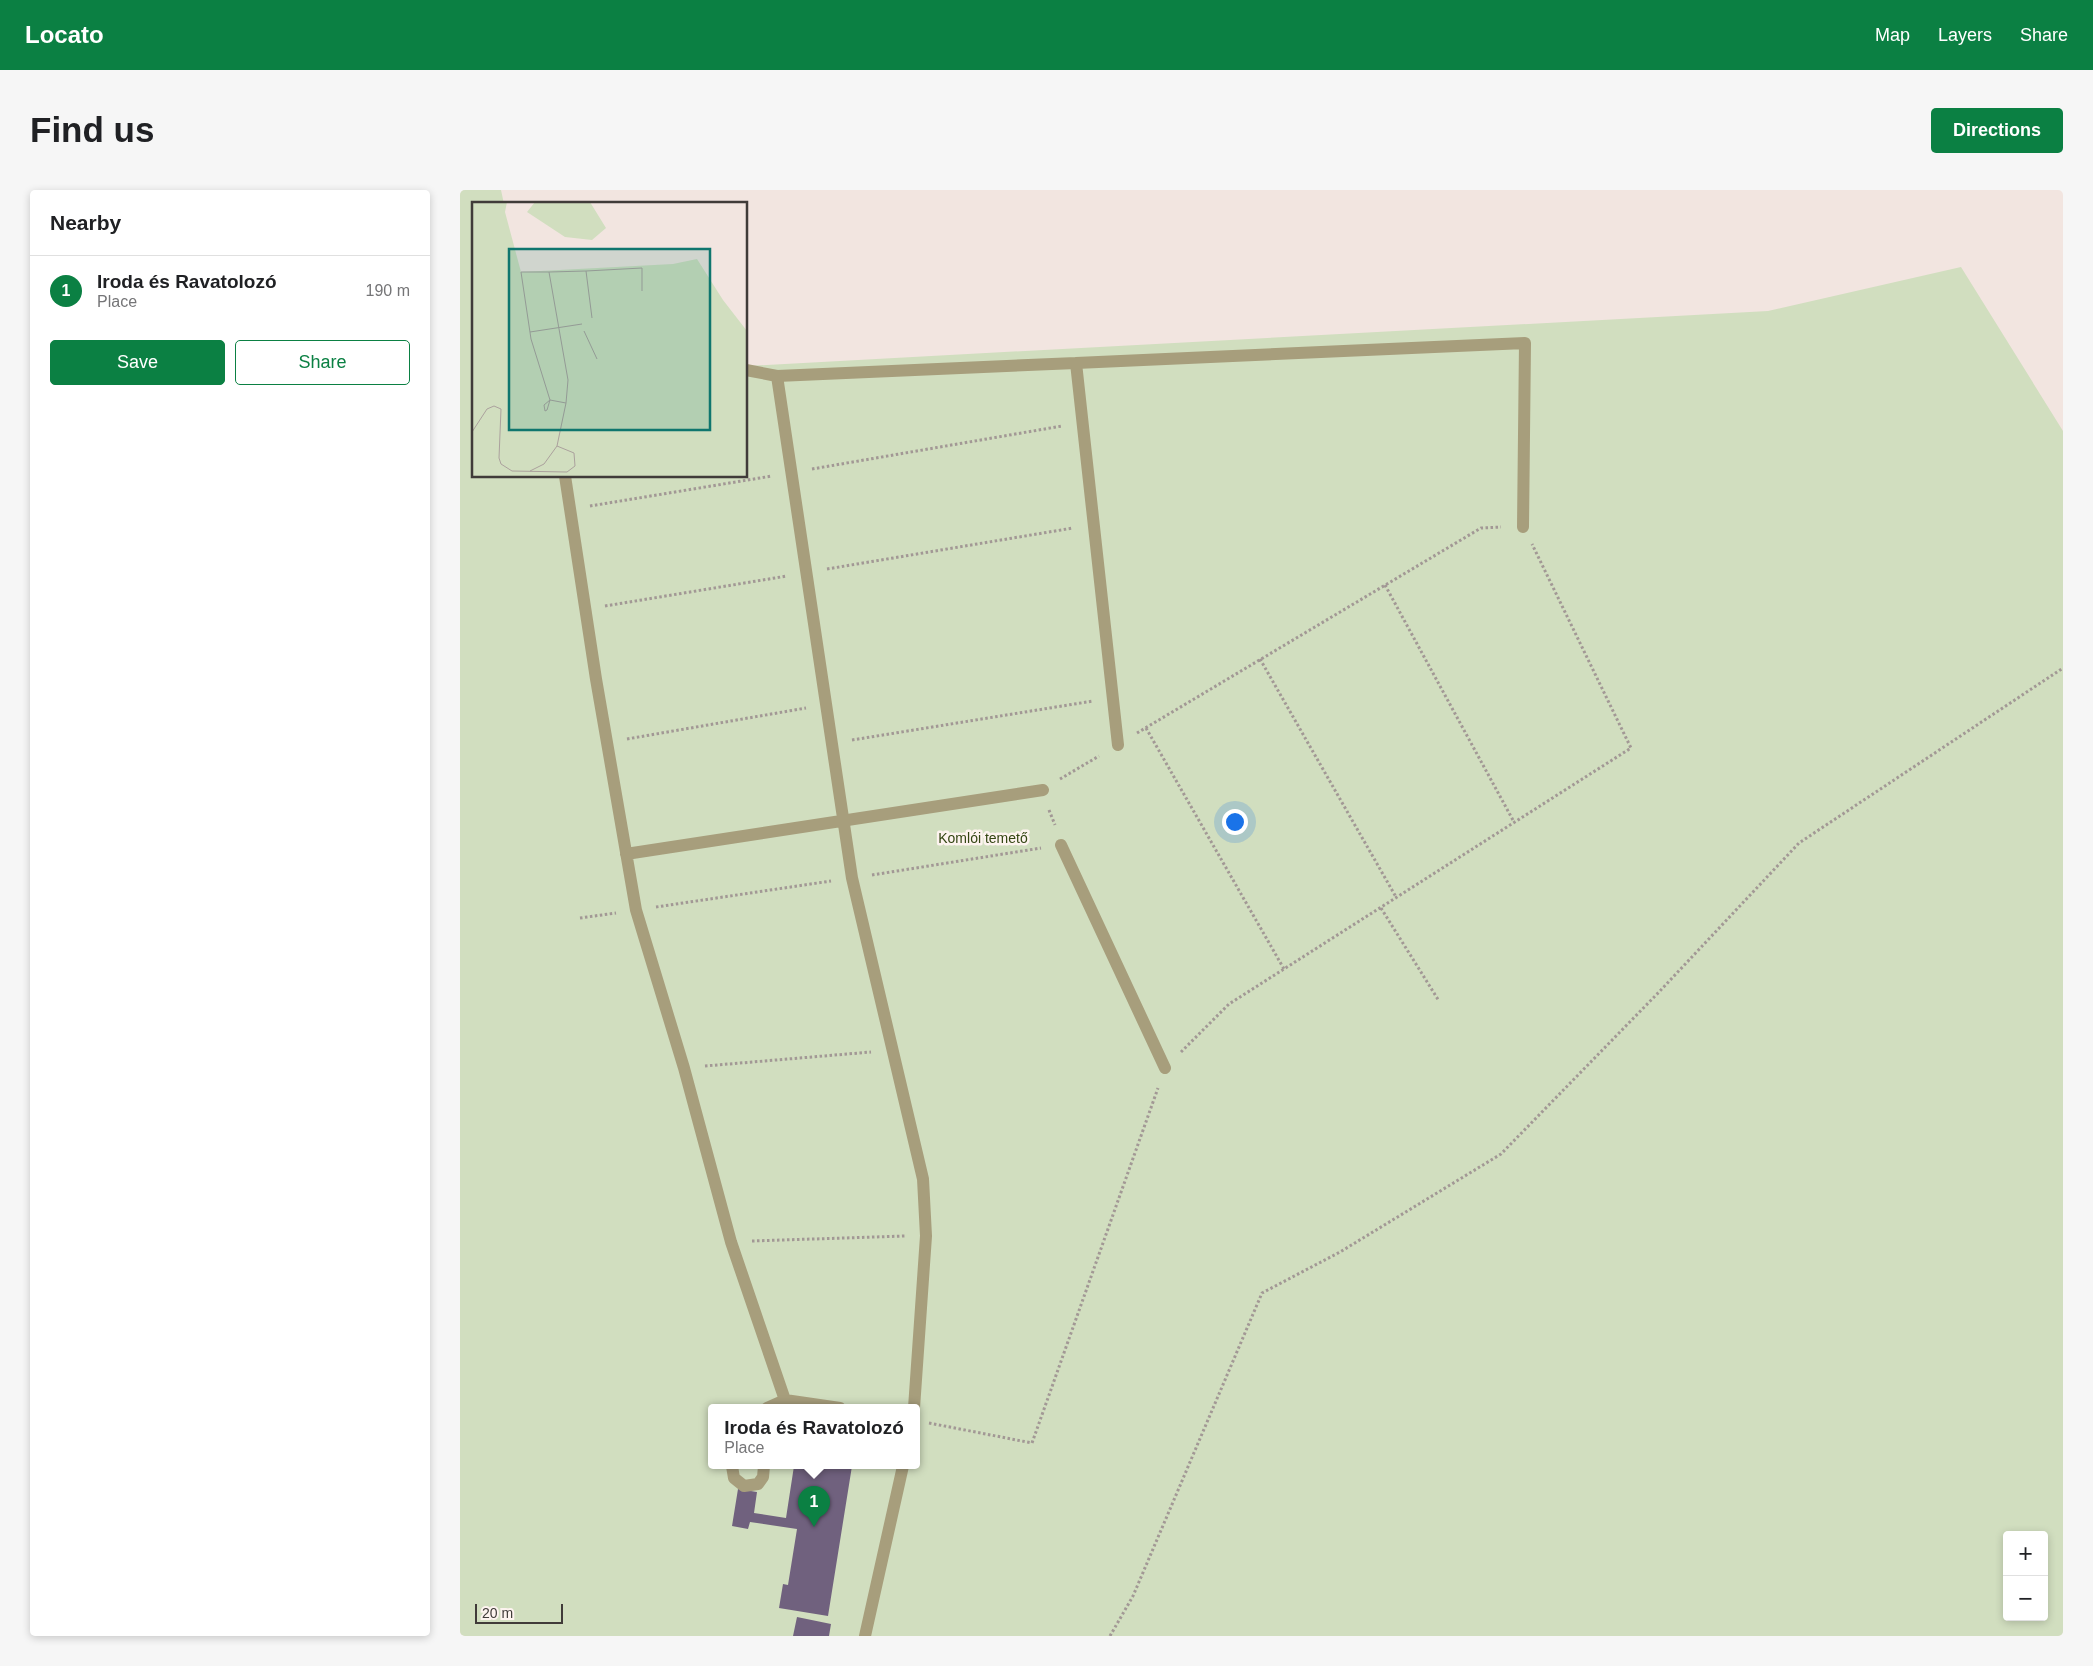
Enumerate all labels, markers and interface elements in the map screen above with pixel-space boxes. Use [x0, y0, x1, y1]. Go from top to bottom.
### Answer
text: Locato [25, 21, 104, 48]
text: Map [1875, 25, 1910, 45]
text: Layers [1938, 25, 1992, 45]
text: Share [2020, 25, 2068, 45]
button: Directions [1931, 108, 2063, 153]
text: Find us [30, 110, 154, 149]
inset map [472, 202, 748, 478]
text: Nearby [50, 211, 121, 234]
text: Iroda és Ravatolozó [97, 271, 277, 292]
text: 1 [62, 282, 70, 299]
text: 190 m [366, 282, 410, 299]
text: Place [97, 293, 137, 310]
button: Save [50, 340, 225, 385]
button: Share [235, 340, 410, 385]
your location [1222, 809, 1248, 835]
park label: Komlói temető [938, 830, 1028, 846]
popup [708, 1404, 920, 1469]
text: Iroda és Ravatolozó [724, 1417, 904, 1438]
text: Place [724, 1439, 764, 1456]
pin: 1 [798, 1486, 830, 1527]
map controls [2003, 1531, 2048, 1621]
button: + [2003, 1531, 2048, 1576]
button: − [2003, 1576, 2048, 1621]
scale bar [475, 1601, 562, 1624]
text: 20 m [482, 1605, 513, 1621]

